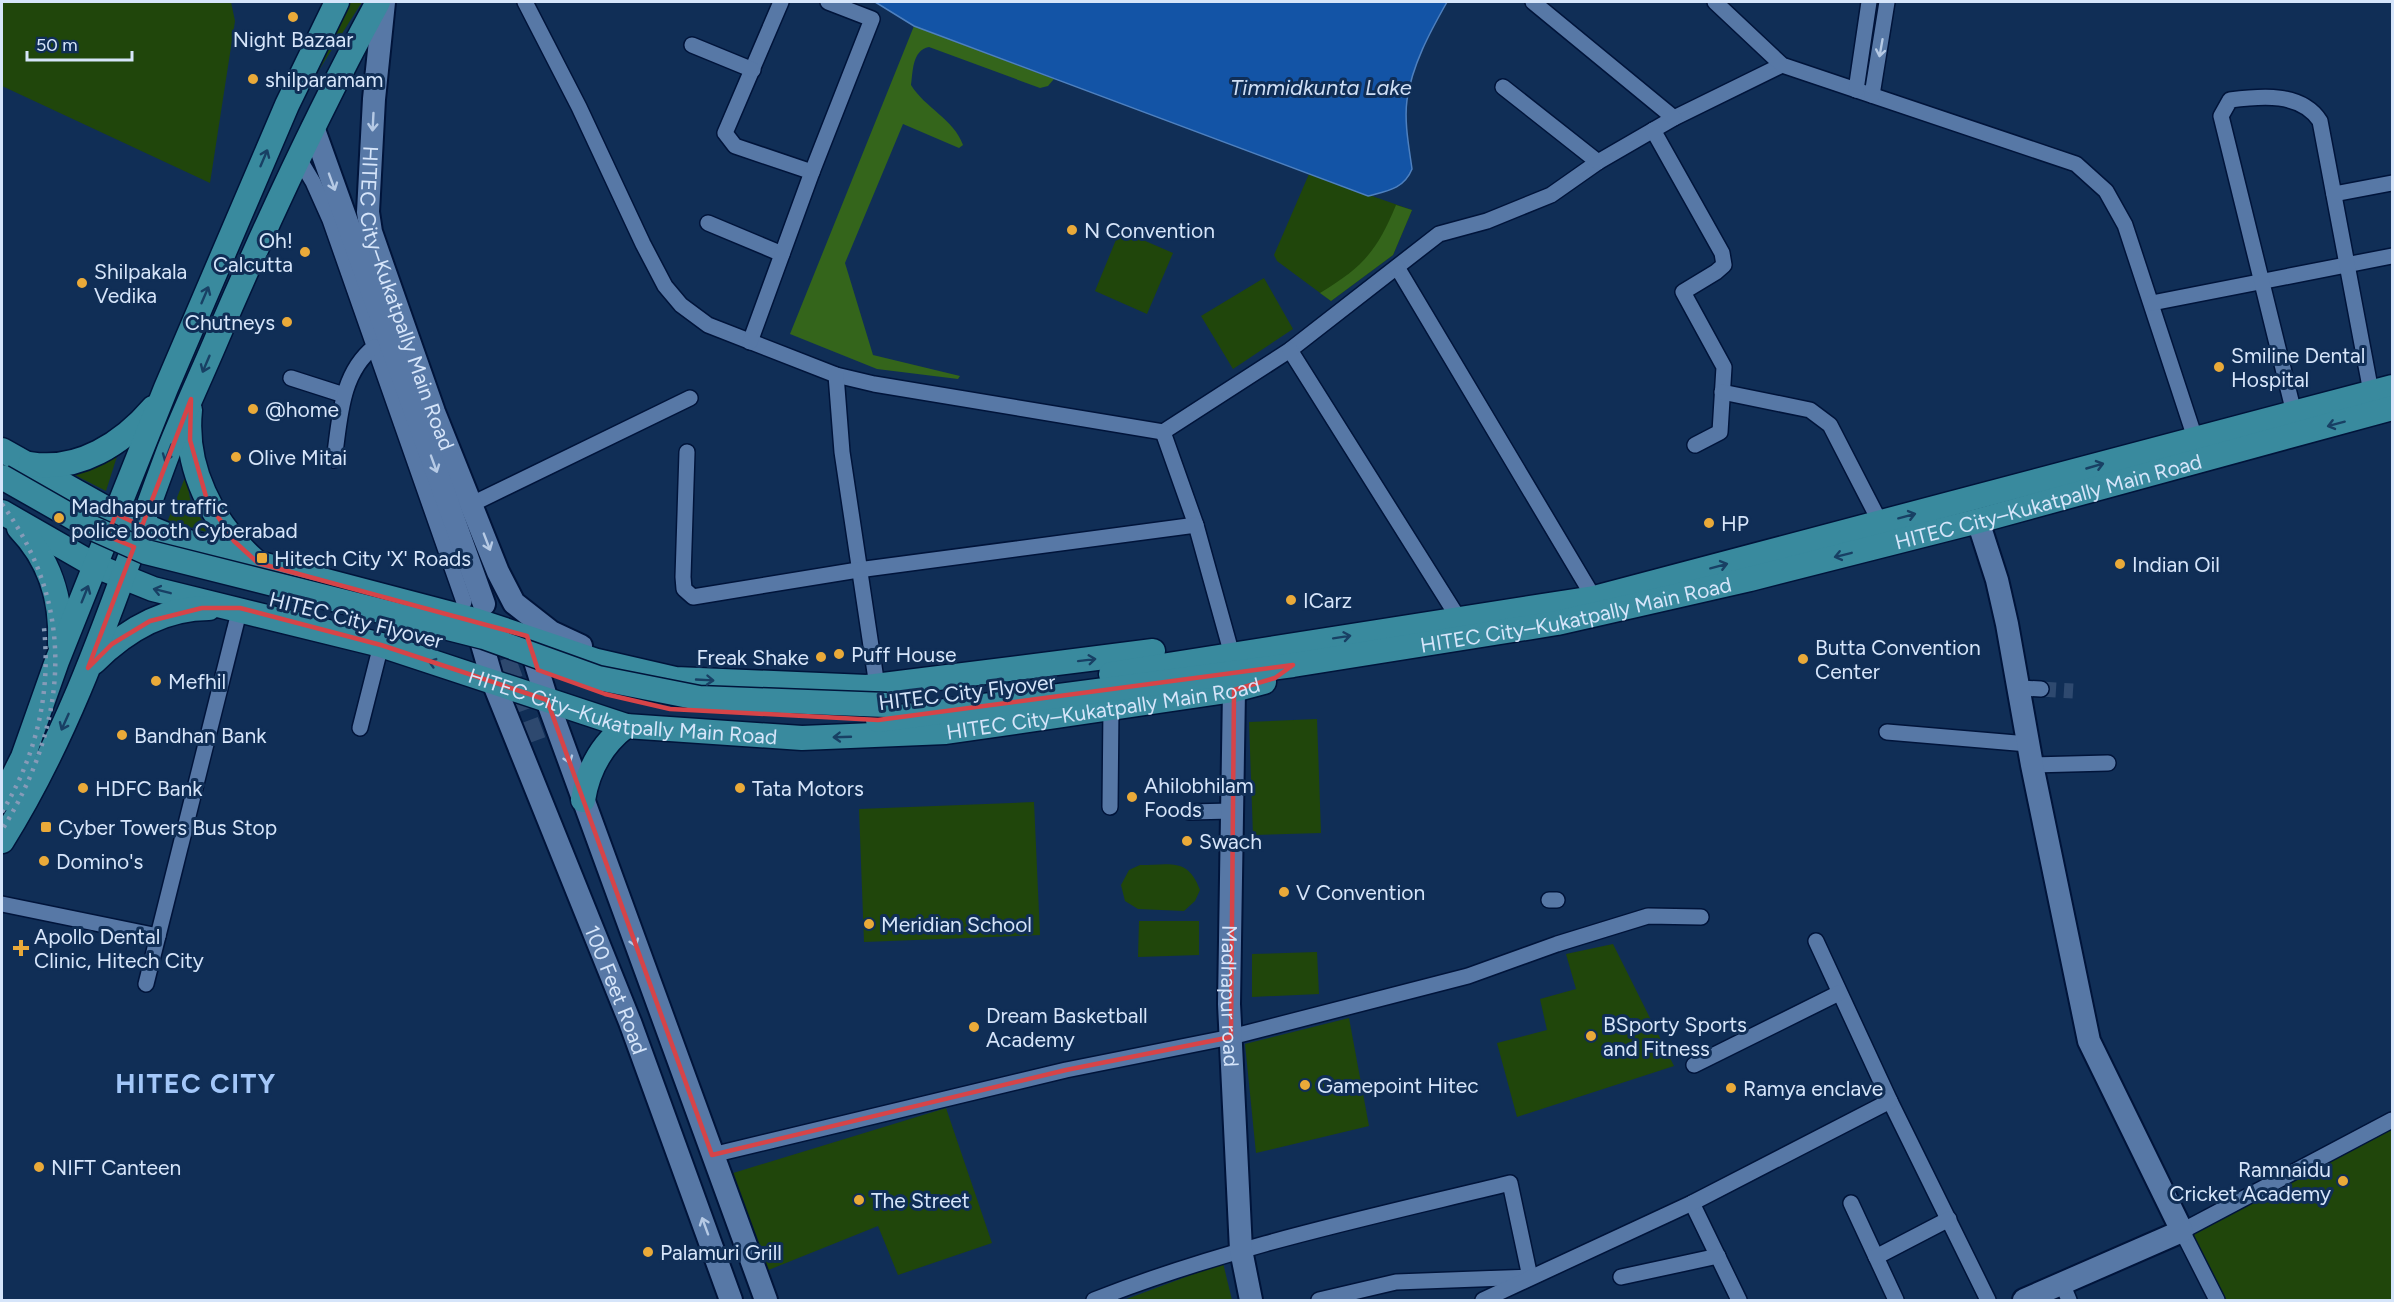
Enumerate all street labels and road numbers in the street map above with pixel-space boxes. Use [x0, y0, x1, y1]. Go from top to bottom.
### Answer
street label: HITEC City–Kukatpally Main Road [356, 145, 460, 454]
street label: HITEC City–Kukatpally Main Road [1892, 448, 2204, 554]
street label: HITEC City–Kukatpally Main Road [1418, 571, 1734, 657]
street label: HITEC City Flyover [267, 586, 445, 654]
street label: HITEC City–Kukatpally Main Road [465, 662, 778, 749]
street label: HITEC City Flyover [877, 669, 1057, 715]
street label: HITEC City–Kukatpally Main Road [945, 671, 1263, 744]
street label: 100 Feet Road [580, 921, 653, 1057]
street label: Madhapur road [1216, 925, 1245, 1068]

